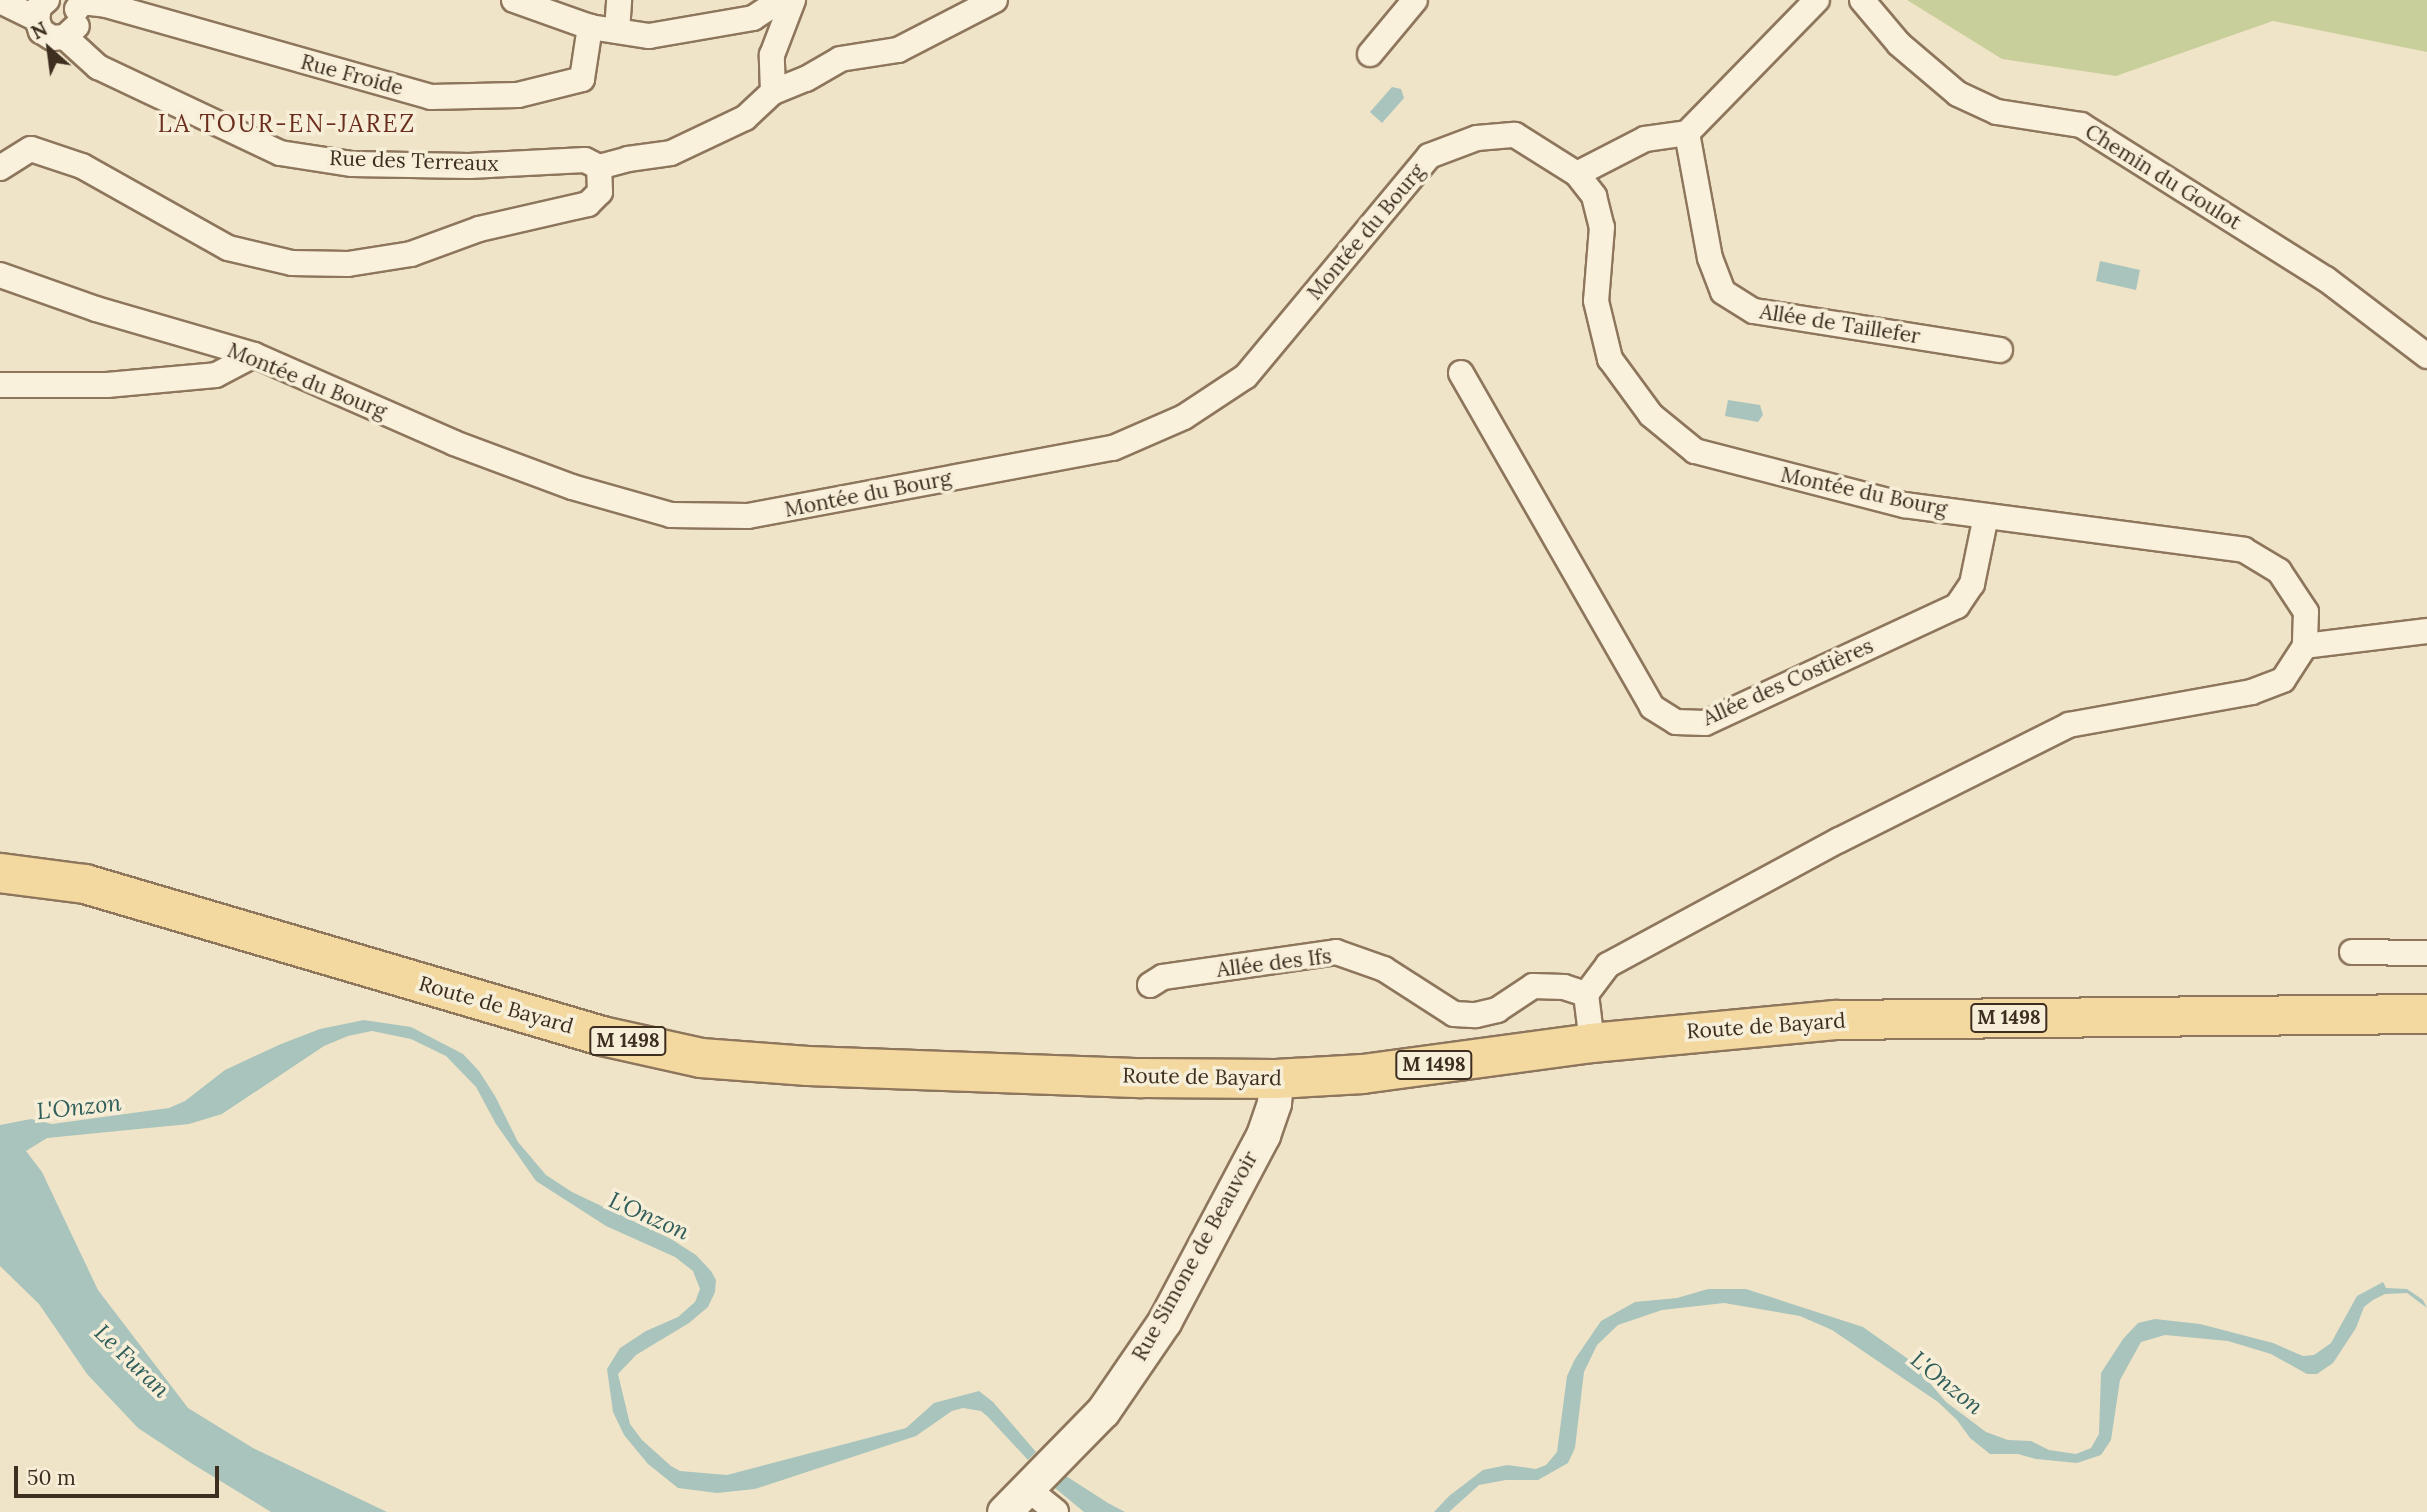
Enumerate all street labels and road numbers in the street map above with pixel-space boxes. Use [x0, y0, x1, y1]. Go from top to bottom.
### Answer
street label: Rue Froide [298, 49, 406, 101]
street label: Chemin du Goulot [2080, 119, 2246, 235]
street label: Rue des Terreaux [329, 145, 499, 177]
street label: Montée du Bourg [1302, 159, 1430, 305]
street label: Allée de Taillefer [1758, 299, 1922, 349]
street label: Montée du Bourg [224, 338, 390, 424]
street label: Montée du Bourg [1779, 462, 1949, 522]
street label: Montée du Bourg [782, 465, 954, 523]
street label: Allée des Costières [1699, 633, 1877, 731]
street label: Allée des Ifs [1215, 943, 1333, 983]
street label: Route de Bayard [416, 971, 576, 1039]
road number: M 1498 [1969, 1002, 2049, 1034]
street label: Route de Bayard [1686, 1008, 1846, 1044]
road number: M 1498 [588, 1026, 668, 1056]
road number: M 1498 [1394, 1050, 1474, 1080]
street label: Route de Bayard [1122, 1063, 1282, 1091]
street label: Rue Simone de Beauvoir [1127, 1147, 1263, 1365]

